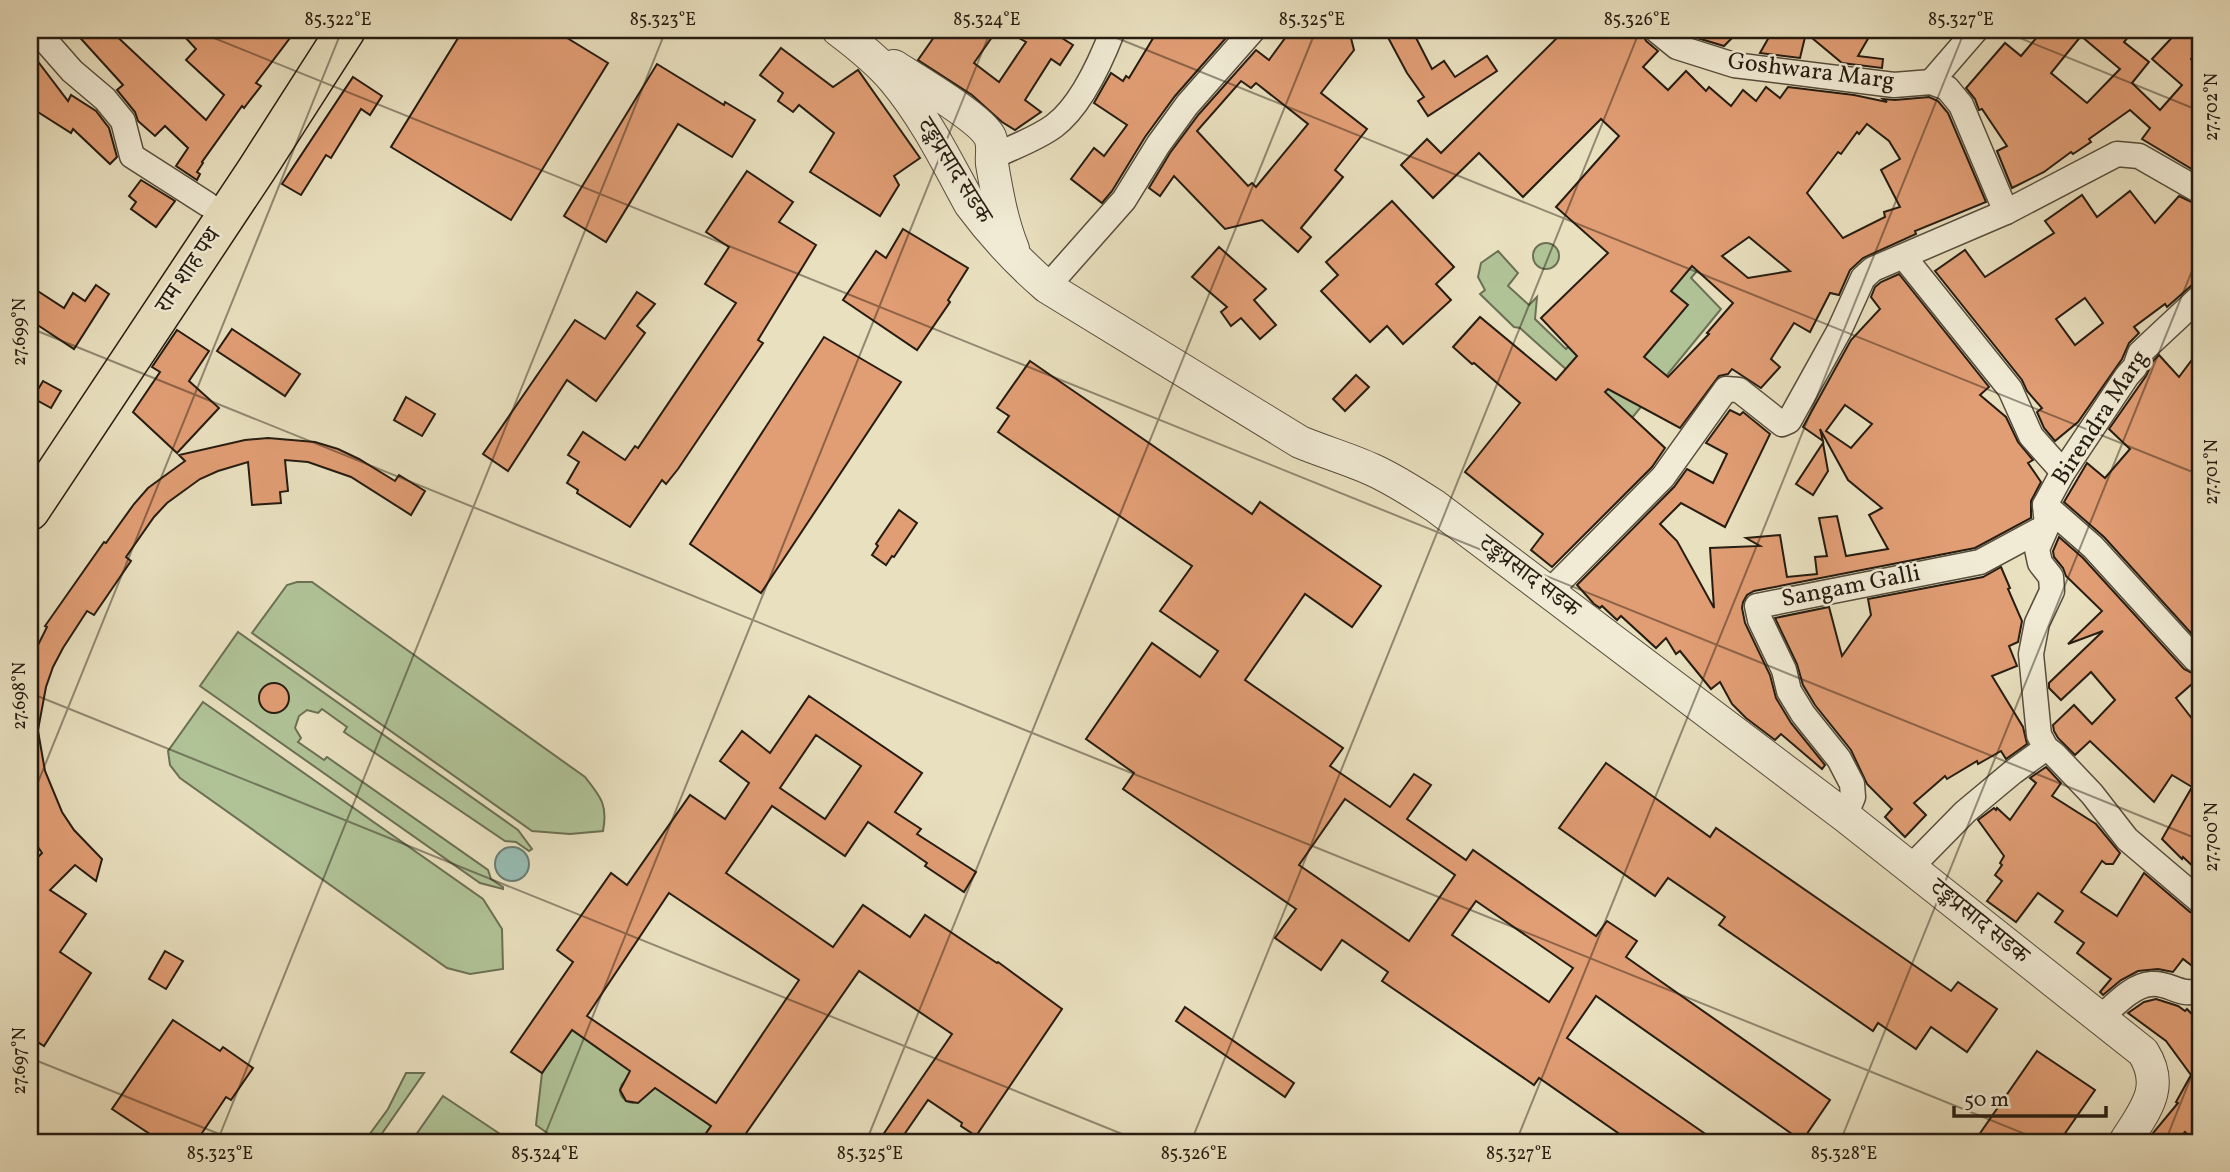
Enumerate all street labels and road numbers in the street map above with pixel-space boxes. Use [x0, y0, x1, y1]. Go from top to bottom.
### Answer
street label: Goshwara Marg [1726, 45, 1896, 99]
street label: टङ्कप्रसाद सडक [907, 111, 1001, 232]
street label: राम शाह पथ [147, 221, 231, 321]
street label: Birendra Marg [2045, 344, 2157, 492]
street label: टङ्कप्रसाद सडक [1470, 527, 1588, 628]
street label: Sangam Galli [1779, 557, 1923, 617]
street label: टङ्कप्रसाद सडक [1921, 871, 2038, 974]

